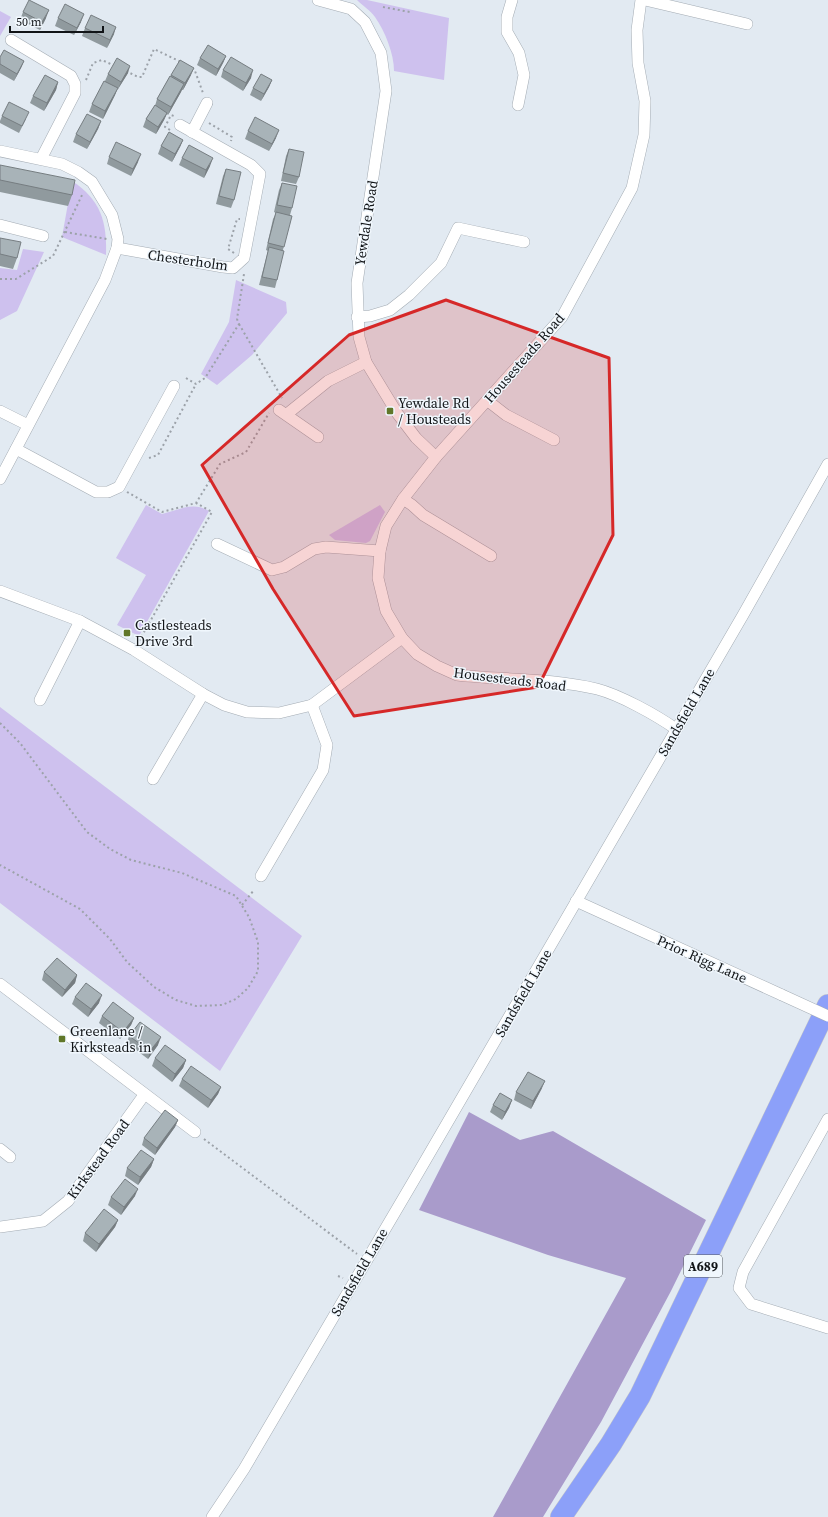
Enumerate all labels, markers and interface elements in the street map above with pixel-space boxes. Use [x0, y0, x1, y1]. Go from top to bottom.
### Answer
scale bar [10, 8, 103, 34]
text: 50 m [16, 14, 42, 30]
street label: Yewdale Road [349, 179, 383, 267]
street label: Chesterholm [147, 244, 230, 276]
street label: Housesteads Road [479, 309, 569, 407]
place label: Yewdale Rd / Housteads [398, 393, 471, 429]
marker: Yewdale Rd / Housteads [385, 406, 395, 416]
place label: Castlesteads Drive 3rd [135, 615, 212, 651]
marker: Castlesteads Drive 3rd [122, 628, 132, 638]
street label: Housesteads Road [452, 662, 568, 696]
street label: Sandsfield Lane [653, 664, 719, 760]
street label: Prior Rigg Lane [654, 930, 750, 988]
street label: Sandsfield Lane [490, 945, 556, 1041]
place label: Greenlane / Kirksteads in [70, 1021, 152, 1057]
marker: Greenlane / Kirksteads in [57, 1034, 67, 1044]
street label: Kirkstead Road [62, 1115, 134, 1203]
street label: Sandsfield Lane [326, 1224, 392, 1320]
road number: A689 [684, 1255, 722, 1277]

